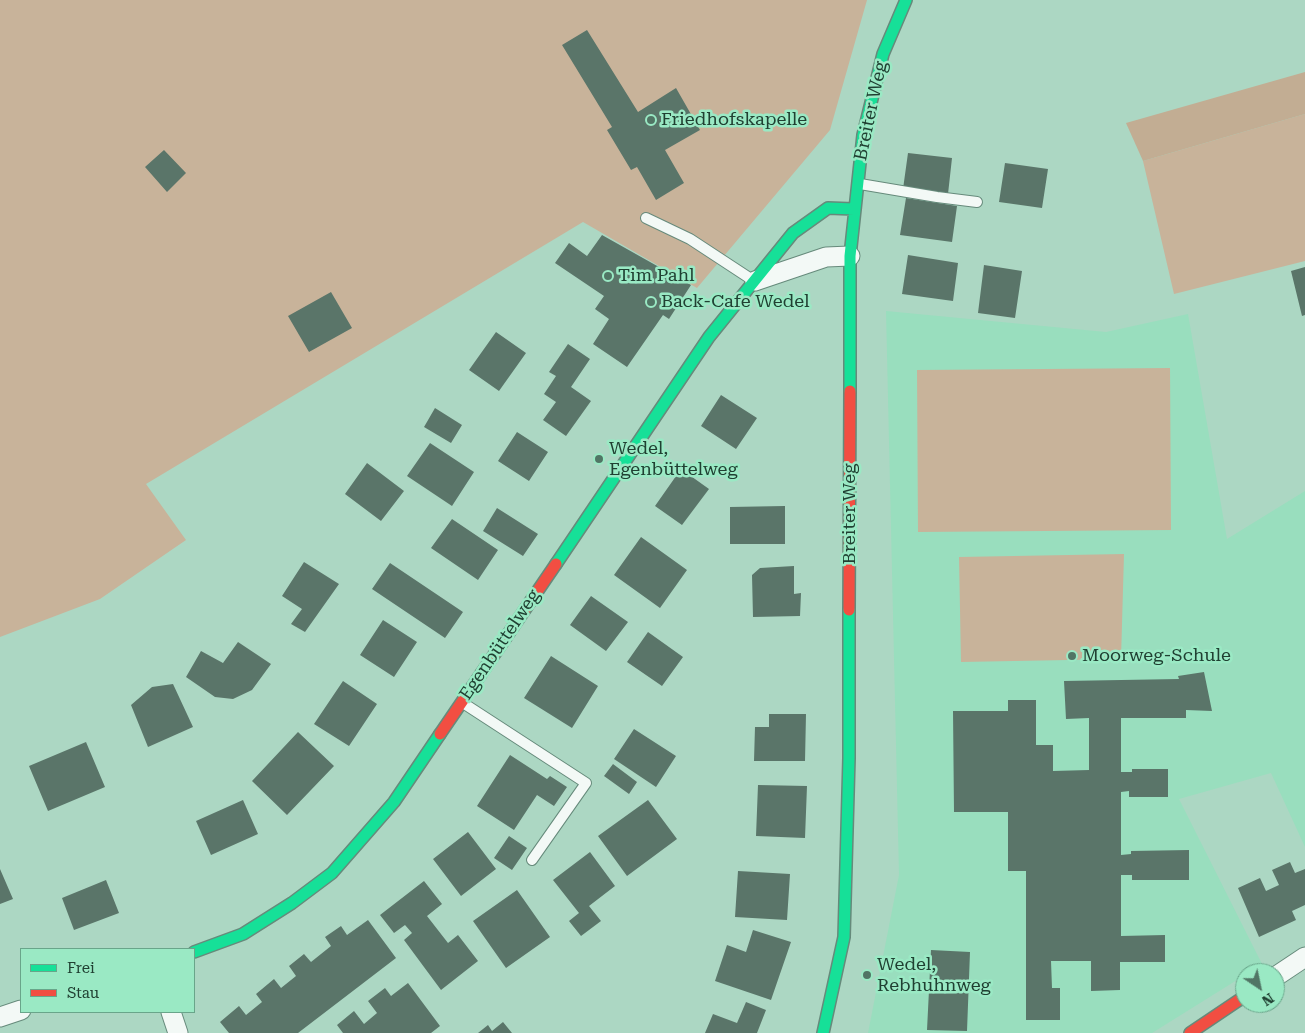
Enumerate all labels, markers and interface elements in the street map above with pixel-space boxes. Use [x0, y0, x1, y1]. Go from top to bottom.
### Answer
street label: Breiter Weg [850, 59, 892, 163]
place label: Friedhofskapelle [661, 109, 807, 131]
marker: Friedhofskapelle [645, 114, 657, 126]
place label: Tim Pahl [618, 265, 695, 287]
marker: Tim Pahl [602, 270, 614, 282]
place label: Back-Cafe Wedel [661, 291, 809, 313]
marker: Back-Cafe Wedel [645, 296, 657, 308]
place label: Wedel, Egenbüttelweg [609, 438, 738, 480]
marker: Wedel, Egenbüttelweg [593, 453, 605, 465]
street label: Breiter Weg [839, 464, 861, 564]
street label: Egenbüttelweg [455, 586, 545, 704]
place label: Moorweg-Schule [1082, 645, 1231, 667]
marker: Moorweg-Schule [1066, 650, 1078, 662]
legend [20, 948, 195, 1013]
place label: Wedel, Rebhuhnweg [877, 954, 991, 996]
text: Frei [67, 959, 95, 977]
north arrow [1235, 963, 1285, 1013]
marker: Wedel, Rebhuhnweg [861, 969, 873, 981]
text: Stau [67, 984, 99, 1002]
text: N [1259, 990, 1277, 1009]

